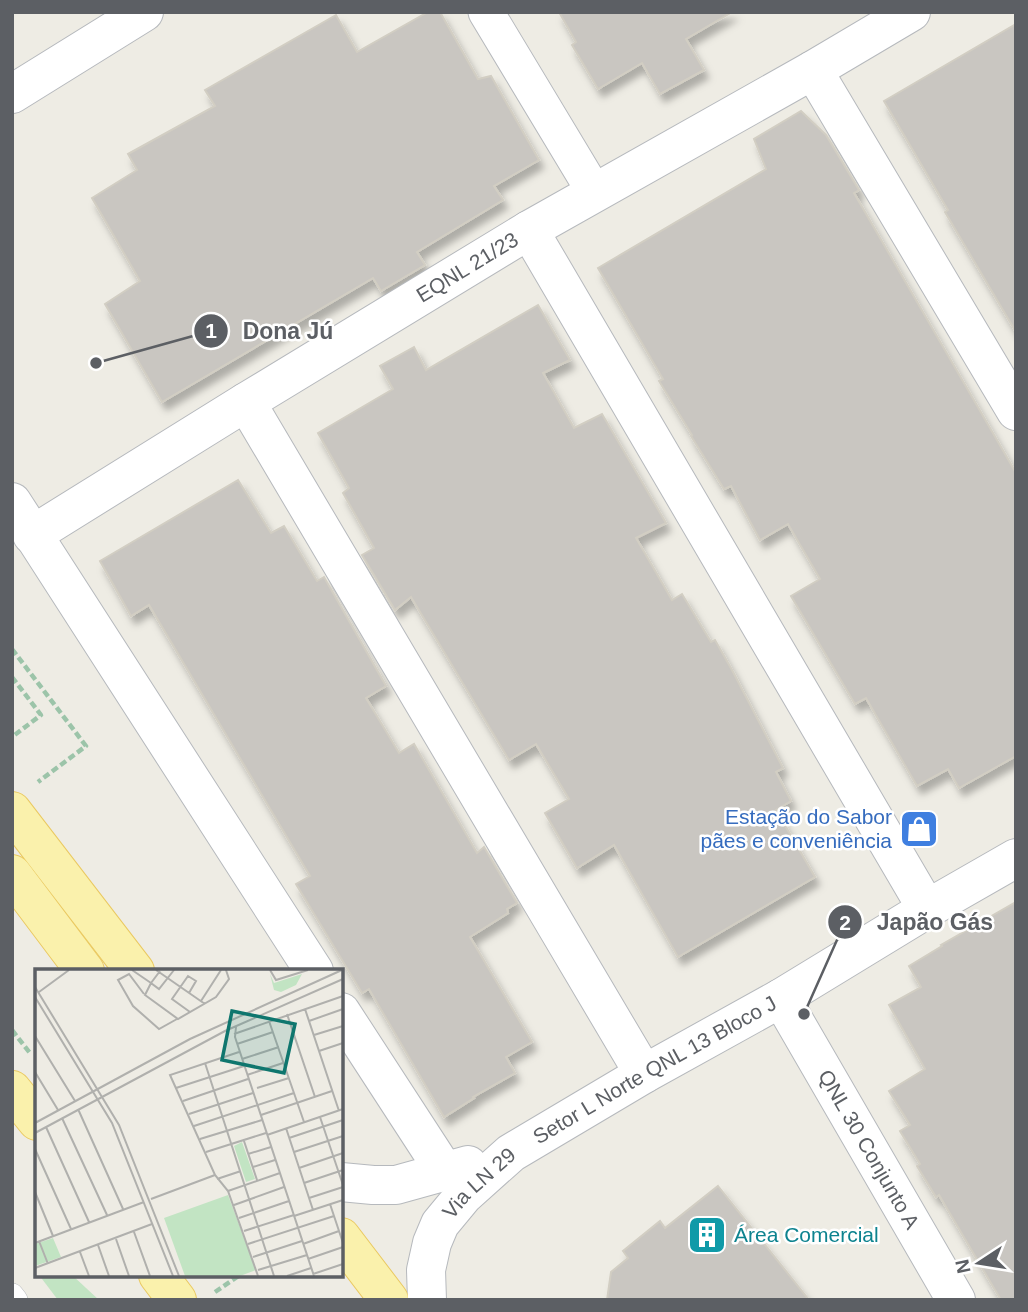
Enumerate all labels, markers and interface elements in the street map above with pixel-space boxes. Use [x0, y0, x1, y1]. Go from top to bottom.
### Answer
street label: EQNL 21/23 [412, 227, 522, 307]
callout: Dona Jú [194, 309, 348, 353]
text: Dona Jú [243, 318, 333, 344]
text: 1 [205, 319, 217, 342]
place label: Estação do Sabor pães e conveniência [701, 805, 892, 852]
shop icon: Estação do Sabor pães e conveniência [898, 808, 940, 850]
callout: Japão Gás [827, 900, 1007, 944]
text: Japão Gás [877, 909, 993, 935]
text: 2 [839, 911, 851, 934]
inset map [35, 969, 343, 1277]
street label: Setor L Norte QNL 13 Bloco J [529, 991, 780, 1148]
street label: QNL 30 Conjunto A [814, 1065, 924, 1233]
street label: Via LN 29 [438, 1143, 520, 1223]
building icon: Área Comercial [686, 1214, 728, 1256]
place label: Área Comercial [734, 1223, 879, 1246]
north arrow [944, 1228, 1014, 1298]
text: N [951, 1258, 975, 1275]

